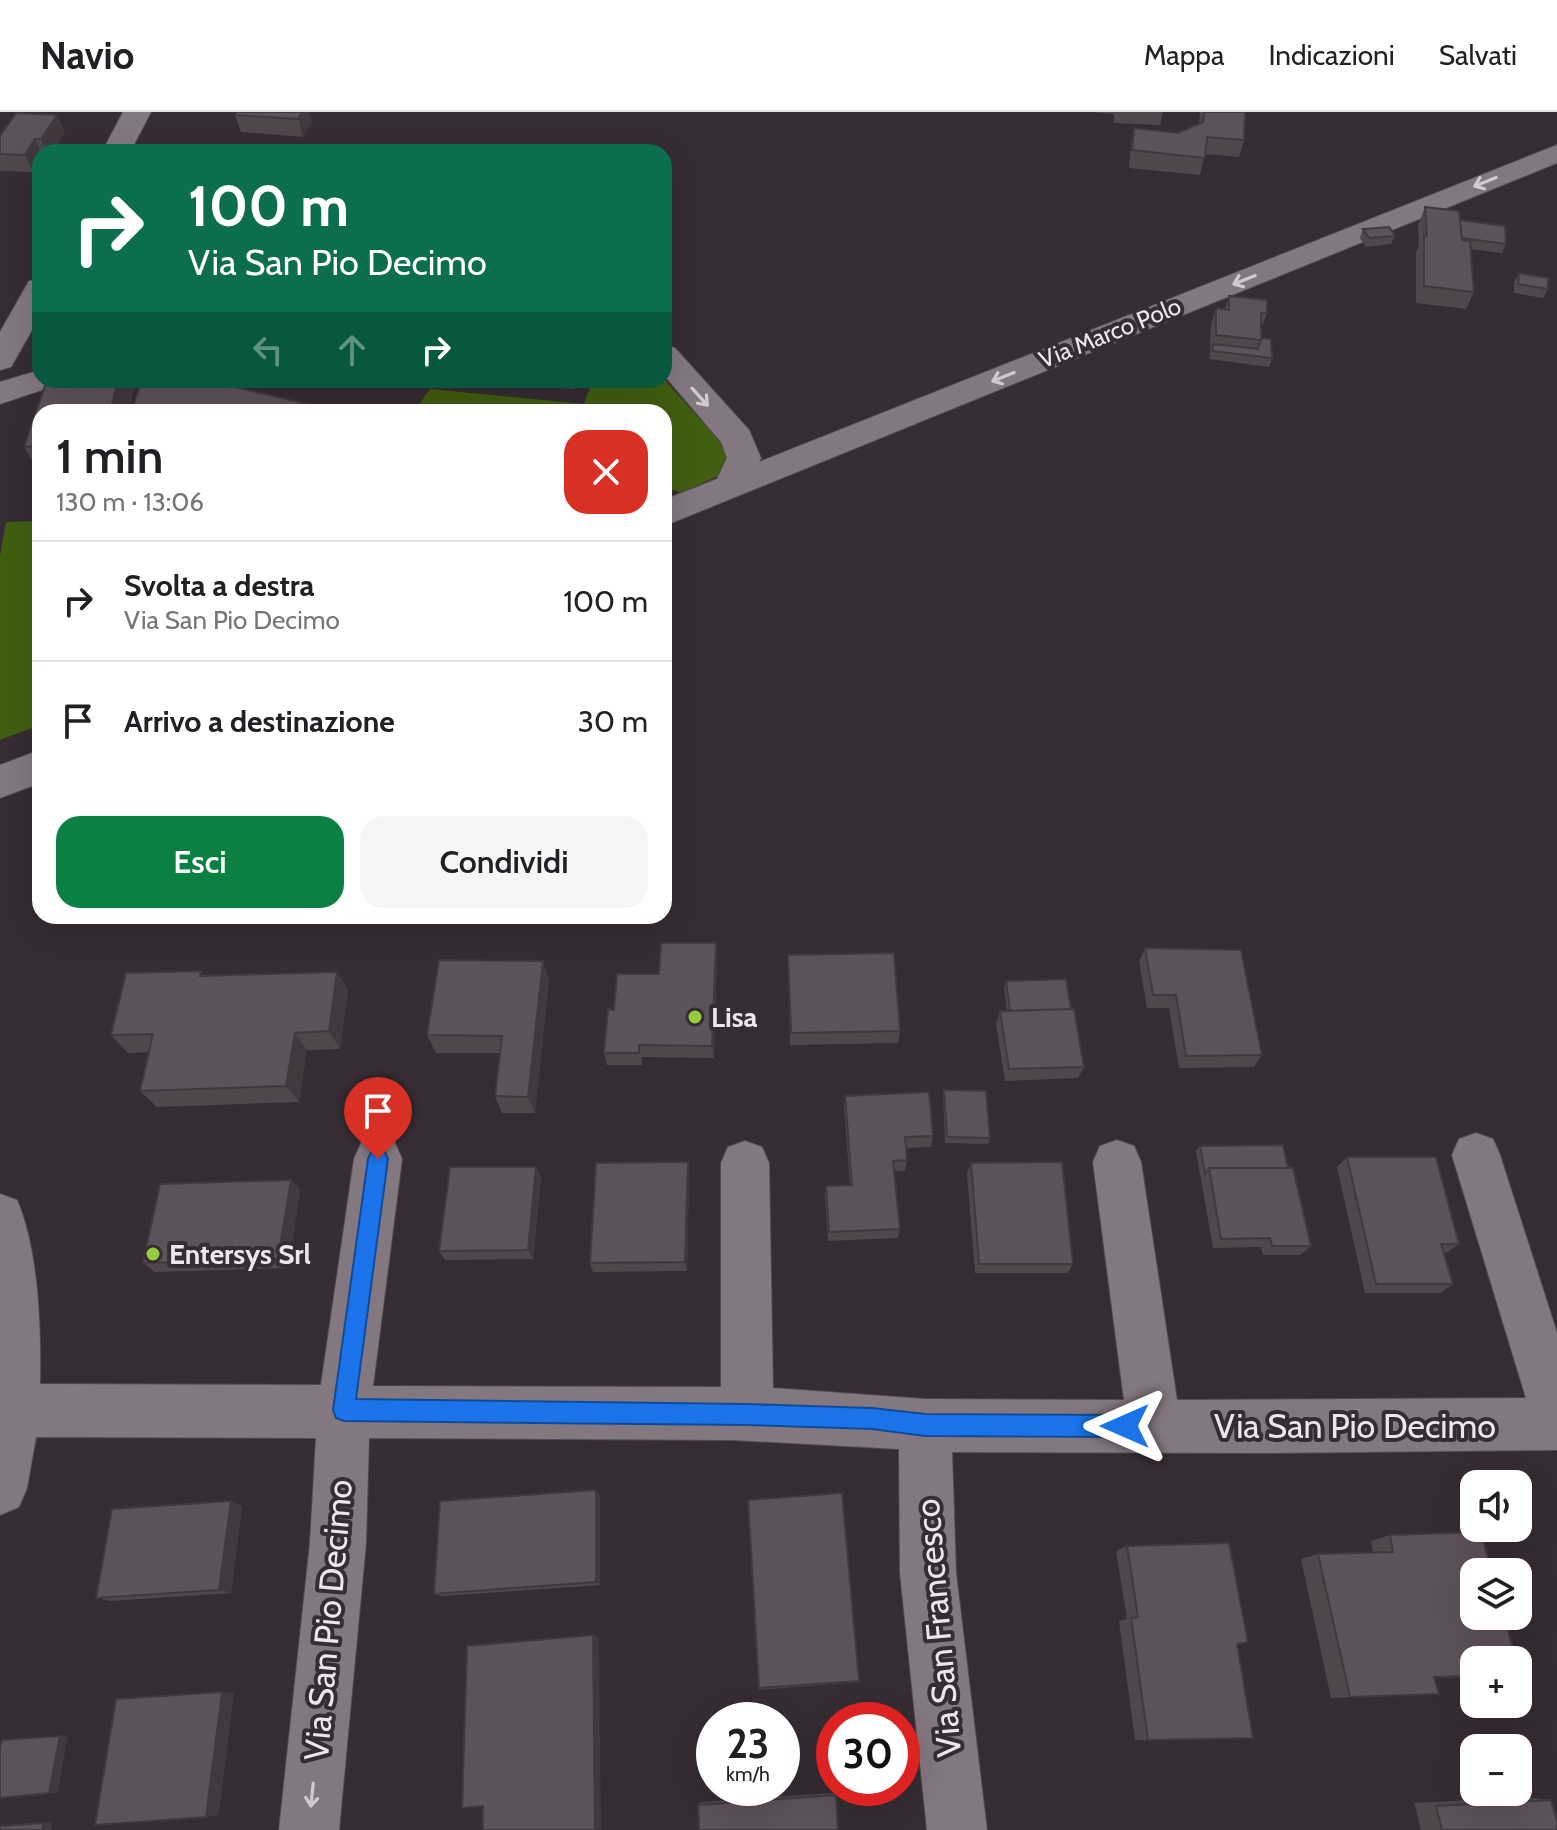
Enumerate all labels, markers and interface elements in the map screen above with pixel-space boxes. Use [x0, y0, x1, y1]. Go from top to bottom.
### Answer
text: Navio [40, 32, 134, 79]
text: Mappa [1144, 38, 1224, 72]
text: Indicazioni [1268, 38, 1395, 72]
text: Salvati [1439, 38, 1517, 72]
text: 100 m [188, 172, 349, 240]
icon: right [56, 176, 160, 280]
one-way arrow [1473, 176, 1498, 190]
text: Via San Pio Decimo [188, 240, 487, 284]
one-way arrow [1232, 273, 1257, 288]
street label: Via Marco Polo [1035, 291, 1185, 374]
icon: left [246, 328, 290, 372]
icon: ahead [330, 328, 374, 372]
icon: right [414, 328, 458, 372]
one-way arrow [991, 371, 1016, 385]
one-way arrow [690, 386, 709, 407]
text: 1 min [56, 427, 163, 485]
button: close [564, 430, 648, 514]
text: 130 m · 13:06 [56, 486, 204, 518]
text: Svolta a destra [124, 567, 315, 604]
icon: right [56, 579, 100, 623]
text: 100 m [563, 583, 648, 620]
text: Via San Pio Decimo [124, 604, 340, 636]
icon: arrive [56, 699, 100, 743]
text: Arrivo a destinazione [124, 703, 395, 740]
text: 30 m [578, 703, 648, 740]
button: Esci [56, 816, 344, 908]
button: Condividi [360, 816, 648, 908]
place label: Lisa [711, 1000, 758, 1034]
marker: Lisa [686, 1008, 704, 1026]
pin [344, 1077, 412, 1159]
icon: arrive [356, 1089, 400, 1133]
place label: Entersys Srl [169, 1237, 311, 1271]
marker: Entersys Srl [144, 1245, 162, 1263]
position arrow [1083, 1384, 1167, 1468]
street label: Via San Pio Decimo [1214, 1405, 1496, 1447]
map controls [1460, 1470, 1532, 1806]
button: sound [1460, 1470, 1532, 1542]
street label: Via San Pio Decimo [295, 1478, 361, 1762]
street label: Via San Francesco [906, 1497, 970, 1759]
button: layers [1460, 1558, 1532, 1630]
button: + [1460, 1646, 1532, 1718]
speed limit sign: 30 [816, 1702, 920, 1806]
text: 23 [727, 1719, 769, 1768]
button: − [1460, 1734, 1532, 1806]
text: km/h [726, 1762, 770, 1786]
one-way arrow [305, 1781, 320, 1807]

